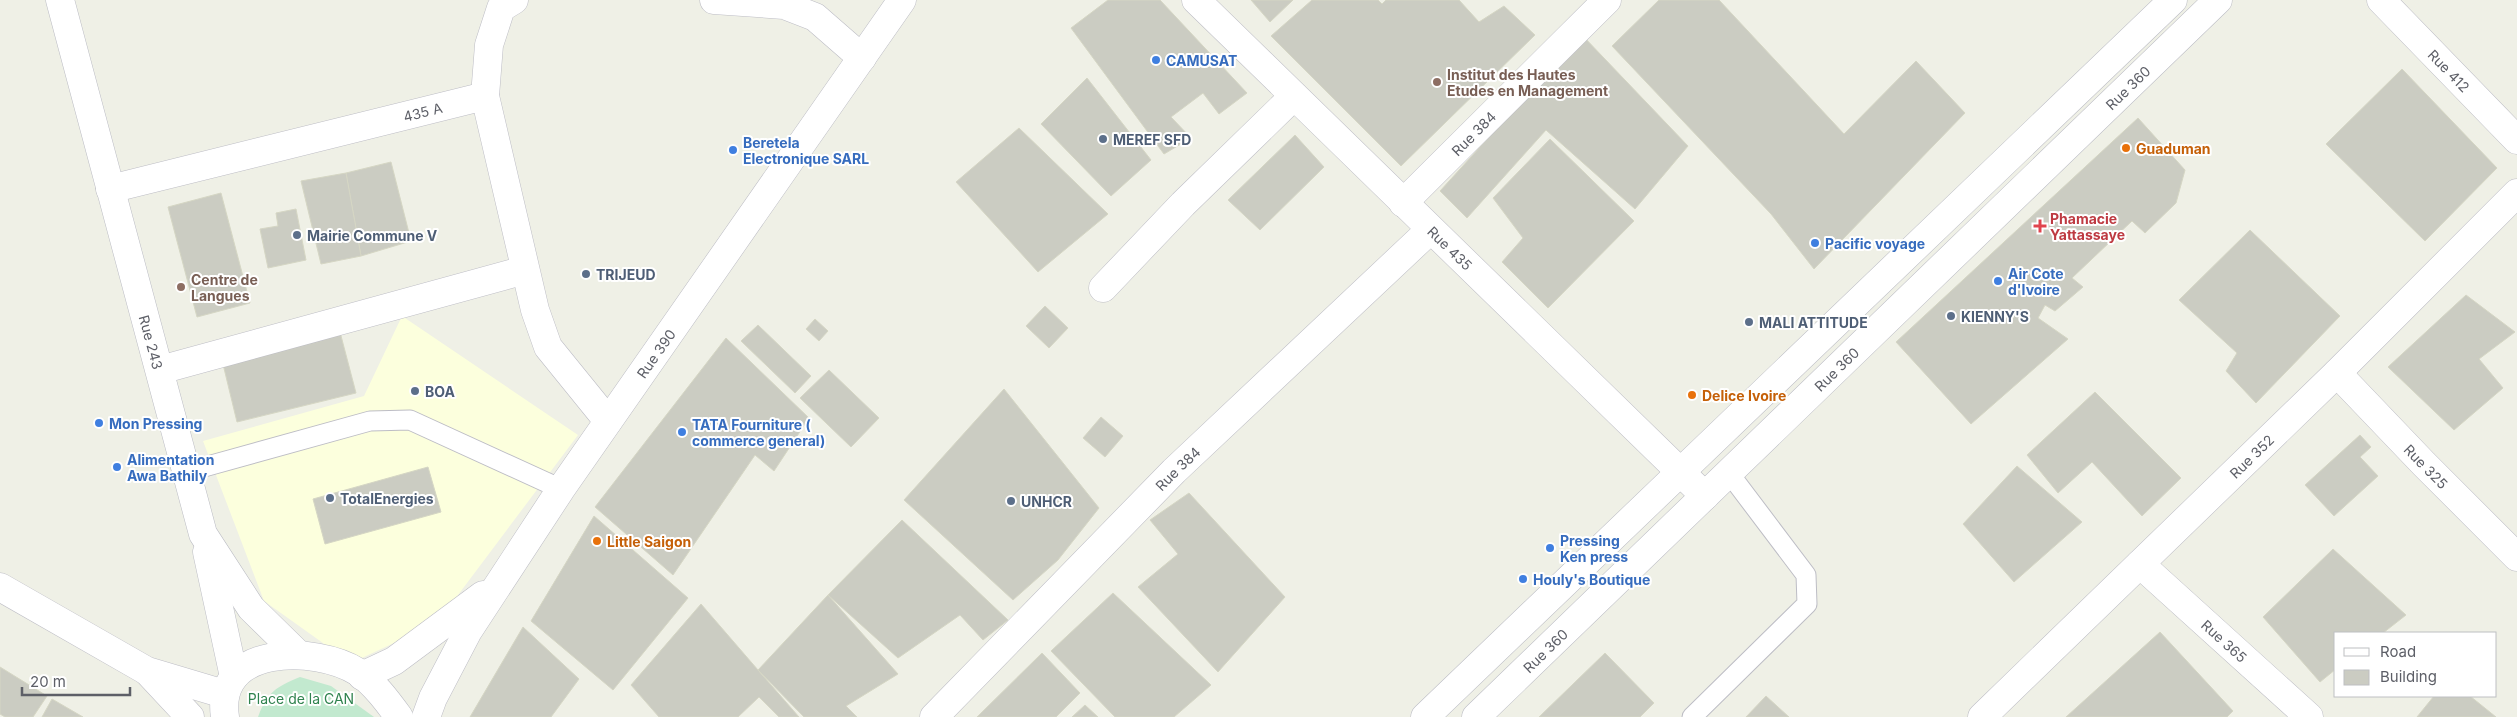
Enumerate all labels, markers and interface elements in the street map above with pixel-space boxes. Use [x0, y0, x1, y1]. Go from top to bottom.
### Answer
street label: Rue 412 [2425, 46, 2474, 95]
place label: CAMUSAT [1166, 52, 1237, 69]
marker: CAMUSAT [1150, 54, 1162, 66]
street label: Rue 360 [2102, 62, 2153, 113]
place label: Institut des Hautes Etudes en Management [1447, 66, 1608, 99]
marker: Institut des Hautes Etudes en Management [1431, 76, 1443, 88]
street label: 435 A [401, 98, 444, 125]
street label: Rue 384 [1447, 107, 1499, 159]
place label: MEREF SFD [1113, 131, 1191, 148]
marker: MEREF SFD [1097, 133, 1109, 145]
place label: Beretela Electronique SARL [743, 134, 869, 167]
place label: Guaduman [2136, 140, 2211, 157]
marker: Guaduman [2120, 142, 2132, 154]
marker: Beretela Electronique SARL [727, 144, 739, 156]
place label: Phamacie Yattassaye [2050, 210, 2125, 243]
marker: Phamacie Yattassaye [2034, 220, 2046, 232]
street label: Rue 435 [1424, 222, 1476, 273]
place label: Mairie Commune V [307, 227, 438, 244]
marker: Mairie Commune V [291, 229, 303, 241]
place label: Pacific voyage [1825, 235, 1925, 252]
marker: Pacific voyage [1809, 237, 1821, 249]
place label: Air Cote d'Ivoire [2008, 265, 2064, 298]
place label: TRIJEUD [596, 266, 656, 283]
marker: TRIJEUD [580, 268, 592, 280]
place label: Centre de Langues [191, 271, 258, 304]
marker: Air Cote d'Ivoire [1992, 275, 2004, 287]
marker: Centre de Langues [175, 281, 187, 293]
place label: KIENNY'S [1961, 308, 2029, 325]
marker: KIENNY'S [1945, 310, 1957, 322]
street label: Rue 243 [136, 313, 167, 371]
place label: MALI ATTITUDE [1759, 314, 1868, 331]
marker: MALI ATTITUDE [1743, 316, 1755, 328]
street label: Rue 390 [633, 326, 678, 381]
street label: Rue 360 [1810, 343, 1862, 394]
place label: BOA [425, 383, 455, 400]
marker: BOA [409, 385, 421, 397]
place label: Delice Ivoire [1702, 387, 1786, 404]
marker: Delice Ivoire [1686, 389, 1698, 401]
place label: Mon Pressing [109, 415, 202, 432]
place label: TATA Fourniture ( commerce general) [692, 416, 825, 449]
marker: Mon Pressing [93, 417, 105, 429]
marker: TATA Fourniture ( commerce general) [676, 426, 688, 438]
street label: Rue 352 [2226, 431, 2277, 481]
street label: Rue 325 [2401, 440, 2452, 492]
street label: Rue 384 [1151, 443, 1203, 494]
place label: Alimentation Awa Bathily [127, 451, 214, 484]
marker: Alimentation Awa Bathily [111, 461, 123, 473]
place label: TotalEnergies [340, 490, 434, 507]
marker: TotalEnergies [324, 492, 336, 504]
place label: UNHCR [1021, 493, 1072, 510]
marker: UNHCR [1005, 495, 1017, 507]
place label: Pressing Ken press [1560, 532, 1628, 565]
place label: Little Saigon [607, 533, 691, 550]
marker: Little Saigon [591, 535, 603, 547]
marker: Pressing Ken press [1544, 542, 1556, 554]
place label: Houly's Boutique [1533, 571, 1650, 588]
marker: Houly's Boutique [1517, 573, 1529, 585]
street label: Rue 365 [2198, 616, 2251, 665]
street label: Rue 360 [1519, 625, 1571, 676]
legend [2334, 632, 2497, 697]
text: Road [2380, 642, 2416, 661]
scale bar [22, 664, 130, 696]
text: Building [2380, 667, 2437, 686]
text: 20 m [30, 672, 66, 691]
park label: Place de la CAN [248, 690, 354, 707]

